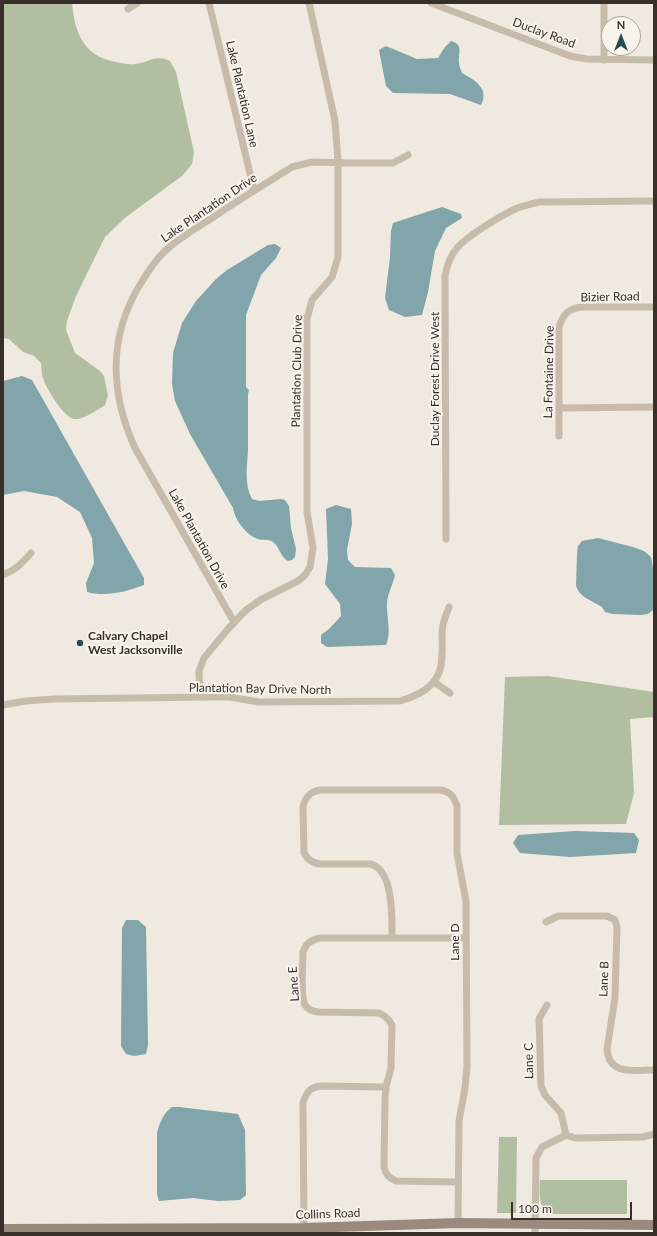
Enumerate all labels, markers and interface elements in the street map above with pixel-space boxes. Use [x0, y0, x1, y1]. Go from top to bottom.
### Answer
street label: Duclay Road [511, 15, 577, 51]
north arrow [601, 16, 641, 56]
text: N [617, 18, 625, 31]
street label: Lake Plantation Lane [223, 39, 261, 149]
street label: Lake Plantation Drive [158, 171, 260, 245]
street label: Bizier Road [580, 289, 640, 305]
street label: Duclay Forest Drive West [428, 312, 442, 446]
street label: Plantation Club Drive [289, 315, 305, 427]
street label: La Fontaine Drive [541, 326, 557, 418]
street label: Lake Plantation Drive [165, 486, 233, 592]
place label: Calvary Chapel West Jacksonville [88, 629, 183, 657]
marker: Calvary Chapel West Jacksonville [75, 638, 85, 648]
street label: Plantation Bay Drive North [189, 681, 331, 697]
street label: Lane D [448, 923, 462, 961]
street label: Lane B [596, 961, 612, 997]
street label: Lane E [286, 966, 302, 1002]
street label: Lane C [521, 1043, 537, 1079]
scale bar [513, 1194, 634, 1220]
text: 100 m [518, 1201, 552, 1216]
street label: Collins Road [295, 1206, 361, 1222]

